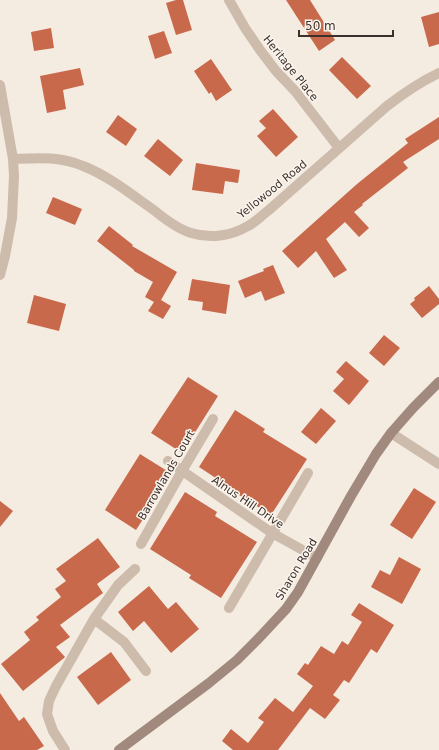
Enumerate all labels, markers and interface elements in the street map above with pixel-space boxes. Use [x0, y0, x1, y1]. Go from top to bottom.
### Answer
scale bar [299, 12, 393, 38]
text: 50 m [305, 19, 336, 33]
street label: Heritage Place [260, 33, 321, 104]
street label: Yellowood Road [234, 157, 310, 222]
street label: Barrowlands Court [135, 427, 198, 523]
street label: Alnus Hill Drive [209, 474, 286, 531]
street label: Sharon Road [273, 536, 320, 603]

